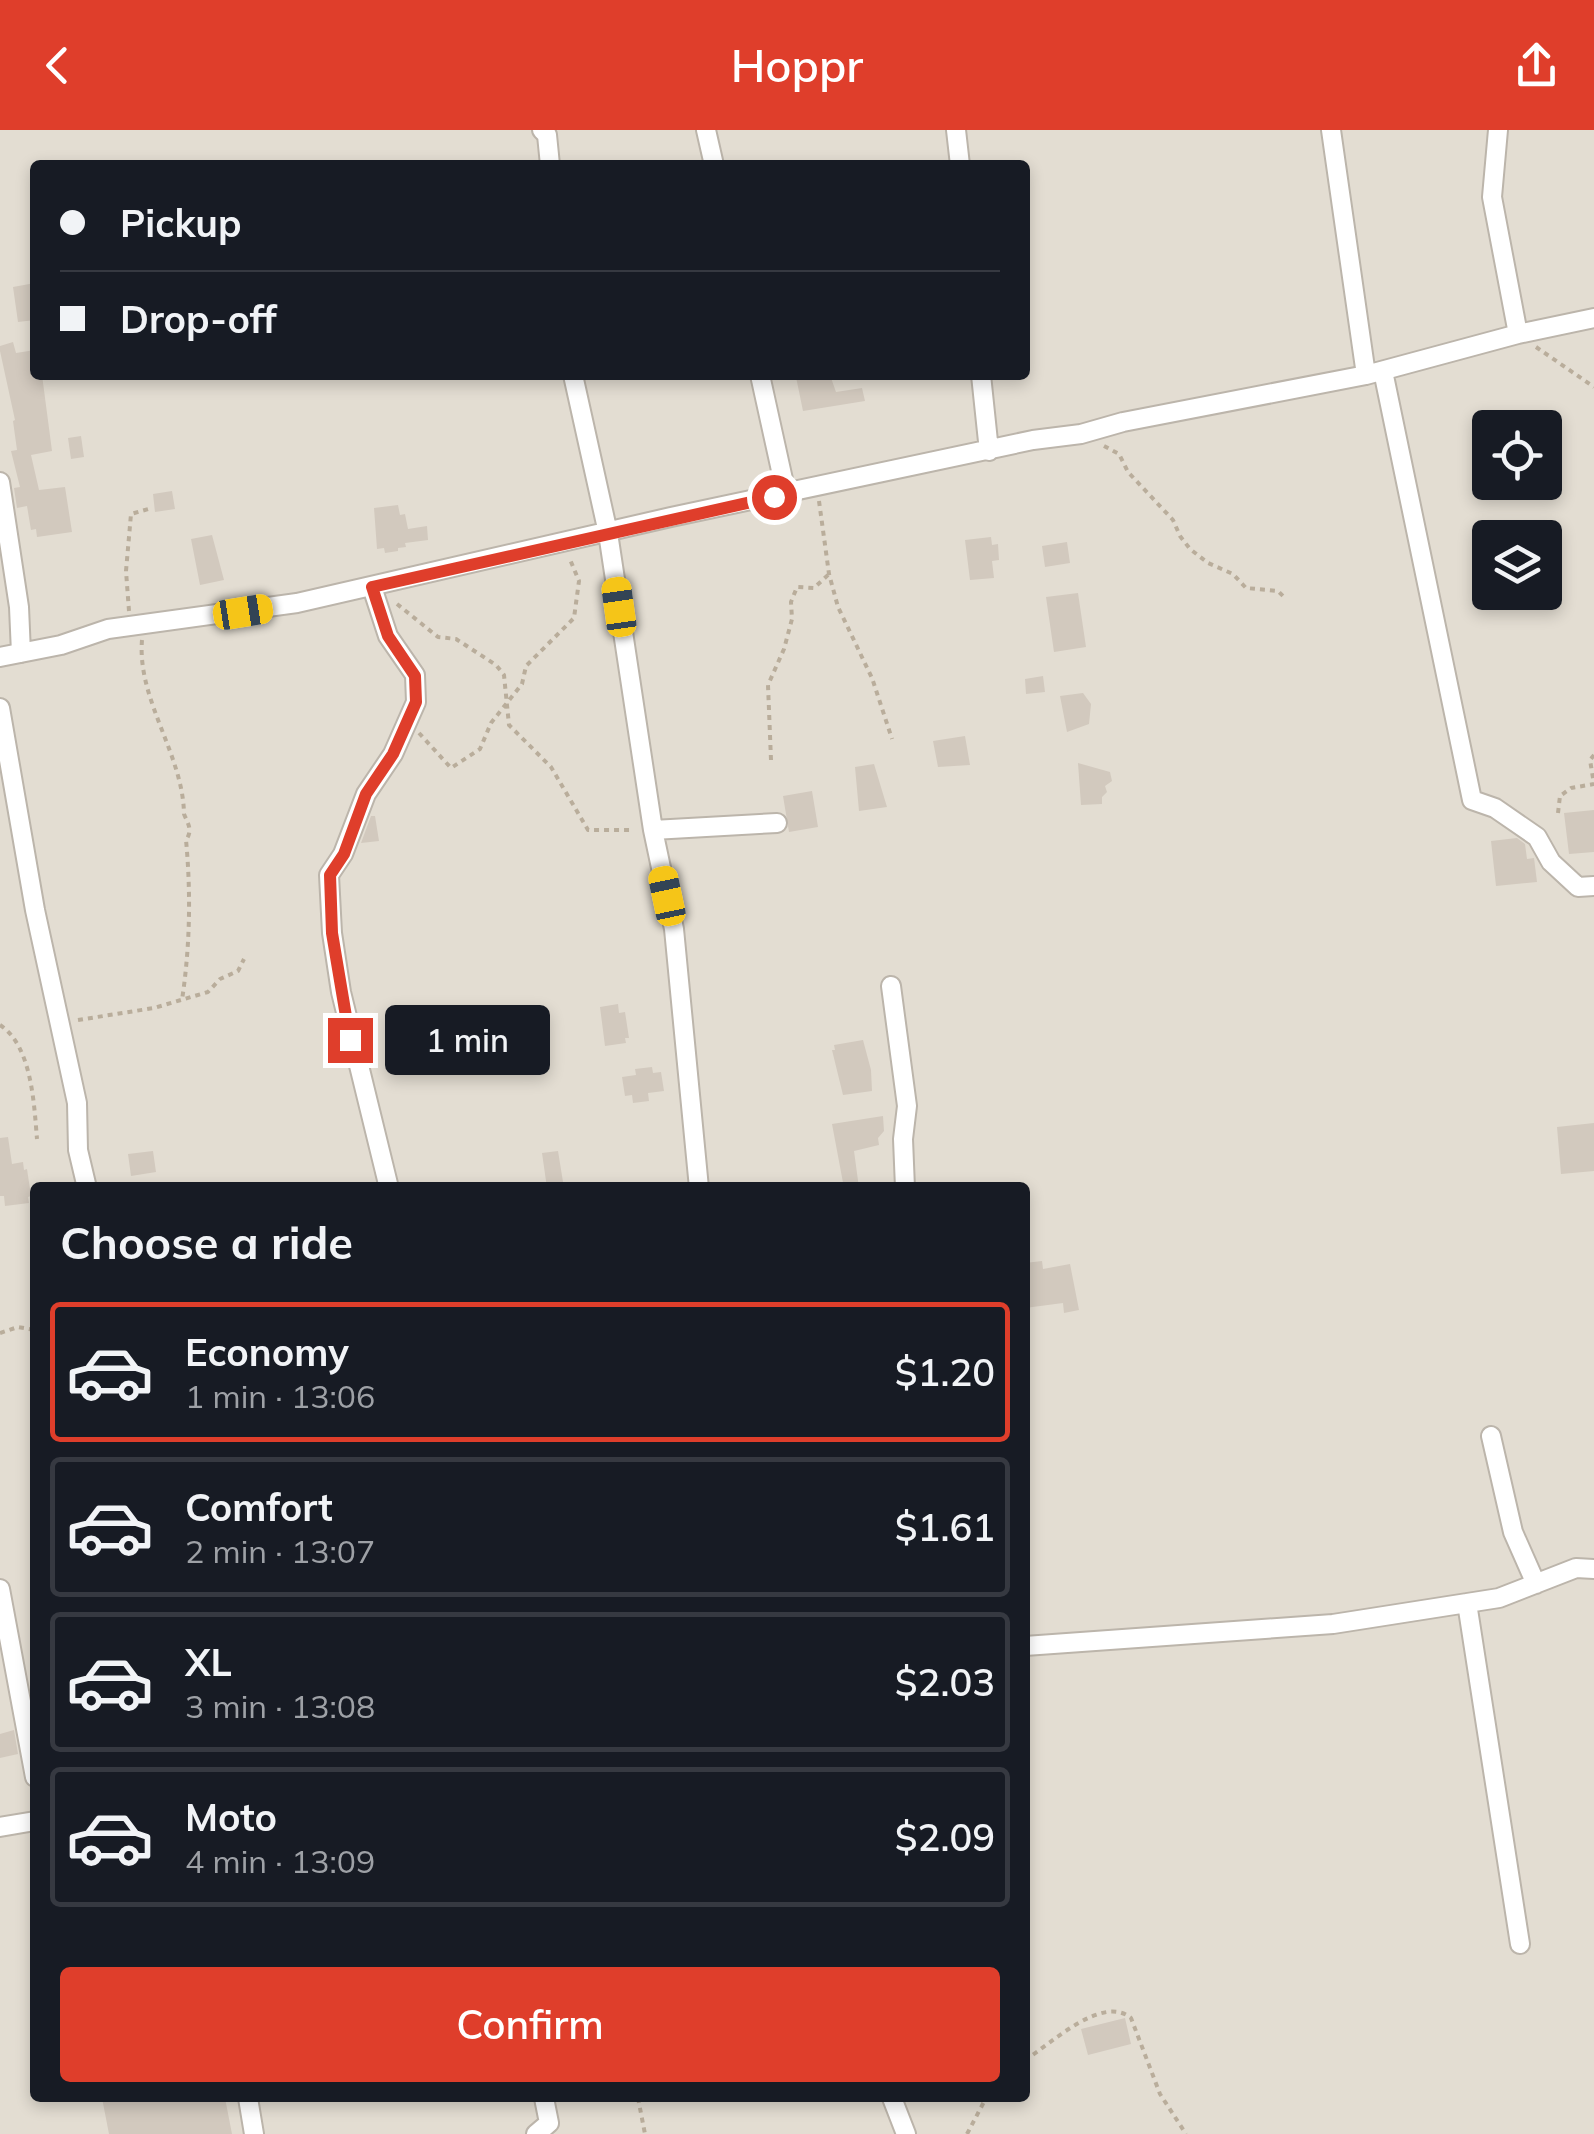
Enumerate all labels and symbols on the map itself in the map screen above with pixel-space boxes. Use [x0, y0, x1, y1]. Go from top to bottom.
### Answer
route start [752, 475, 797, 520]
car [600, 575, 638, 639]
car [211, 592, 275, 632]
car [646, 864, 688, 928]
callout: 1 min [385, 1005, 550, 1075]
route end [328, 1018, 373, 1063]

